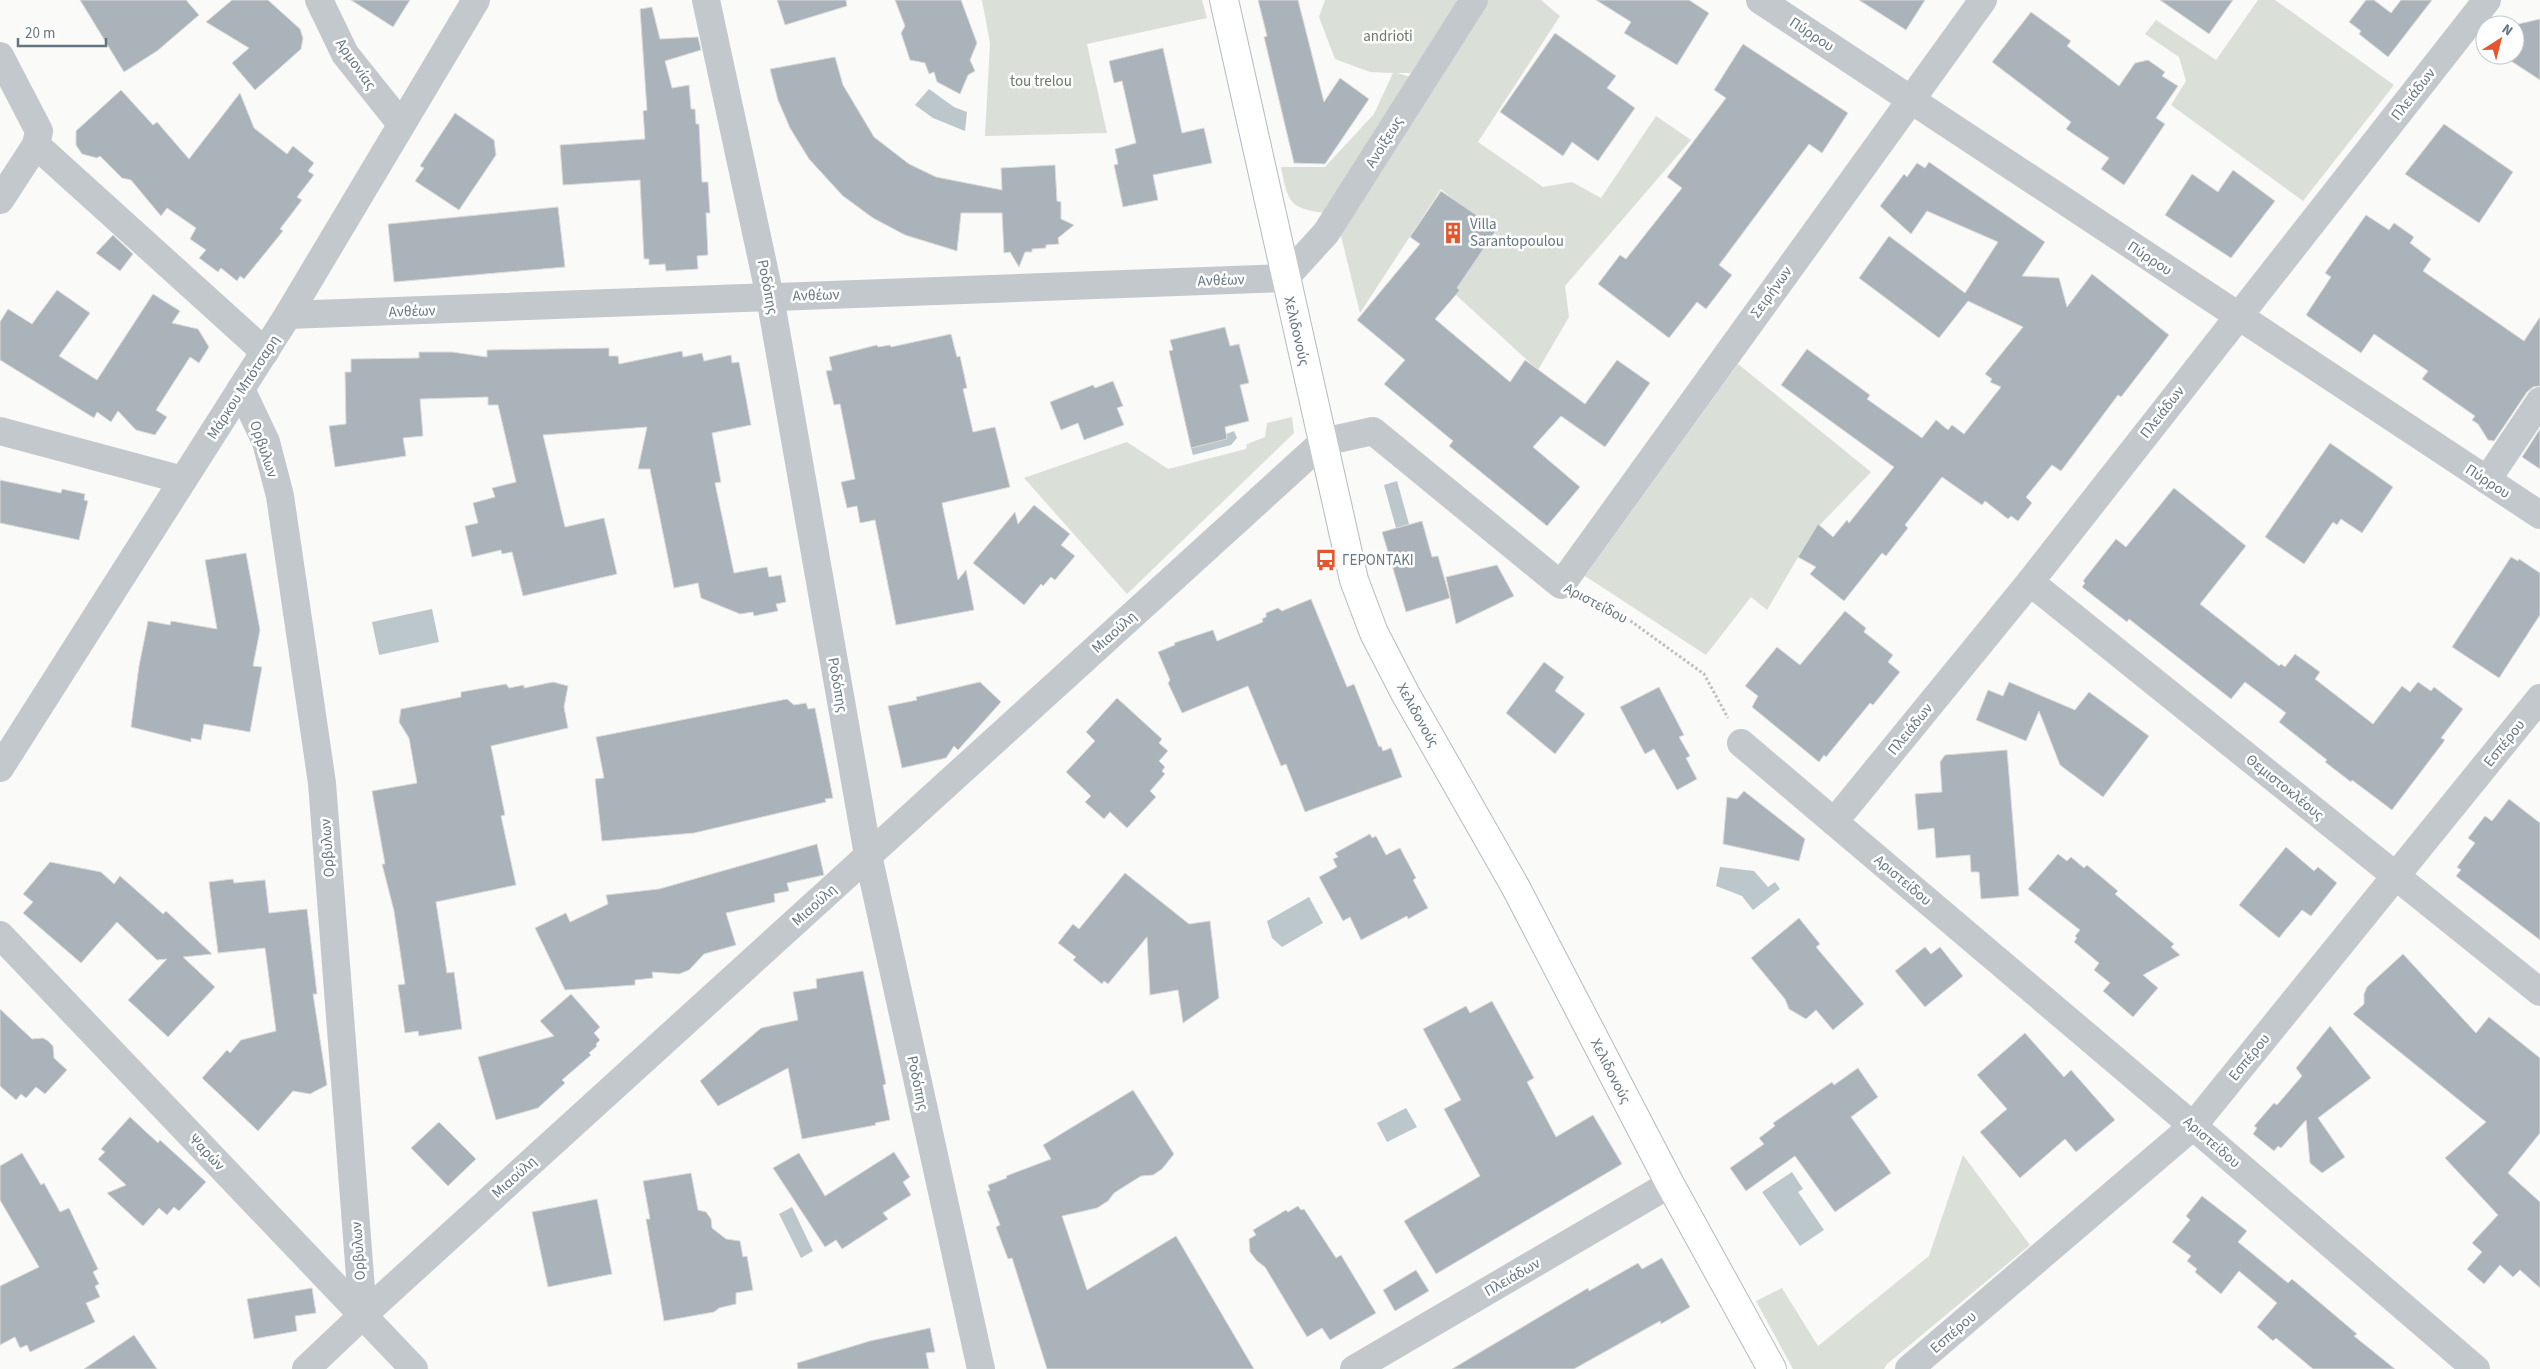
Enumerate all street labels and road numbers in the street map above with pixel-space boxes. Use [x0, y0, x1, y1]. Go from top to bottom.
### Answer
street label: Πύρρου [1785, 12, 1838, 57]
street label: Αρμονίας [330, 34, 381, 95]
street label: Πλειάδων [2386, 64, 2441, 125]
street label: Ανοίξεως [1360, 112, 1409, 172]
street label: Πύρρου [2123, 236, 2176, 281]
street label: Ροδόπης [752, 258, 783, 317]
street label: Σειρήνων [1746, 262, 1797, 322]
street label: Ανθέων [1197, 269, 1245, 292]
street label: Ανθέων [792, 284, 840, 307]
street label: Χελιδονούς [1278, 294, 1315, 368]
street label: Ανθέων [388, 300, 436, 323]
street label: Μάρκου Μπότσαρη [202, 331, 285, 443]
street label: Πλειάδων [2135, 382, 2190, 443]
street label: Ορβυλων [244, 418, 283, 480]
street label: Πύρρου [2461, 459, 2514, 504]
street label: Αριστείδου [1560, 578, 1631, 629]
street label: Μιαούλη [1087, 606, 1141, 658]
street label: Ροδόπης [822, 656, 853, 715]
street label: Χελιδονούς [1391, 679, 1444, 752]
street label: Πλειάδων [1883, 699, 1938, 760]
street label: Εσπέρου [2479, 715, 2530, 771]
street label: Θεμιστοκλέους [2241, 749, 2329, 826]
street label: Ορβυλων [315, 818, 340, 878]
street label: Αριστείδου [1869, 850, 1936, 911]
street label: Μιαούλη [787, 879, 841, 931]
street label: Εσπέρου [2224, 1029, 2275, 1085]
street label: Χελιδονούς [1585, 1035, 1636, 1108]
street label: Ροδόπης [901, 1054, 934, 1113]
street label: Αριστείδου [2179, 1112, 2245, 1173]
street label: Ψαρών [184, 1129, 230, 1176]
street label: Μιαούλη [487, 1151, 541, 1203]
street label: Ορβυλων [346, 1221, 371, 1281]
street label: Πλειάδων [1480, 1253, 1544, 1302]
street label: Εσπέρου [1926, 1306, 1981, 1358]

